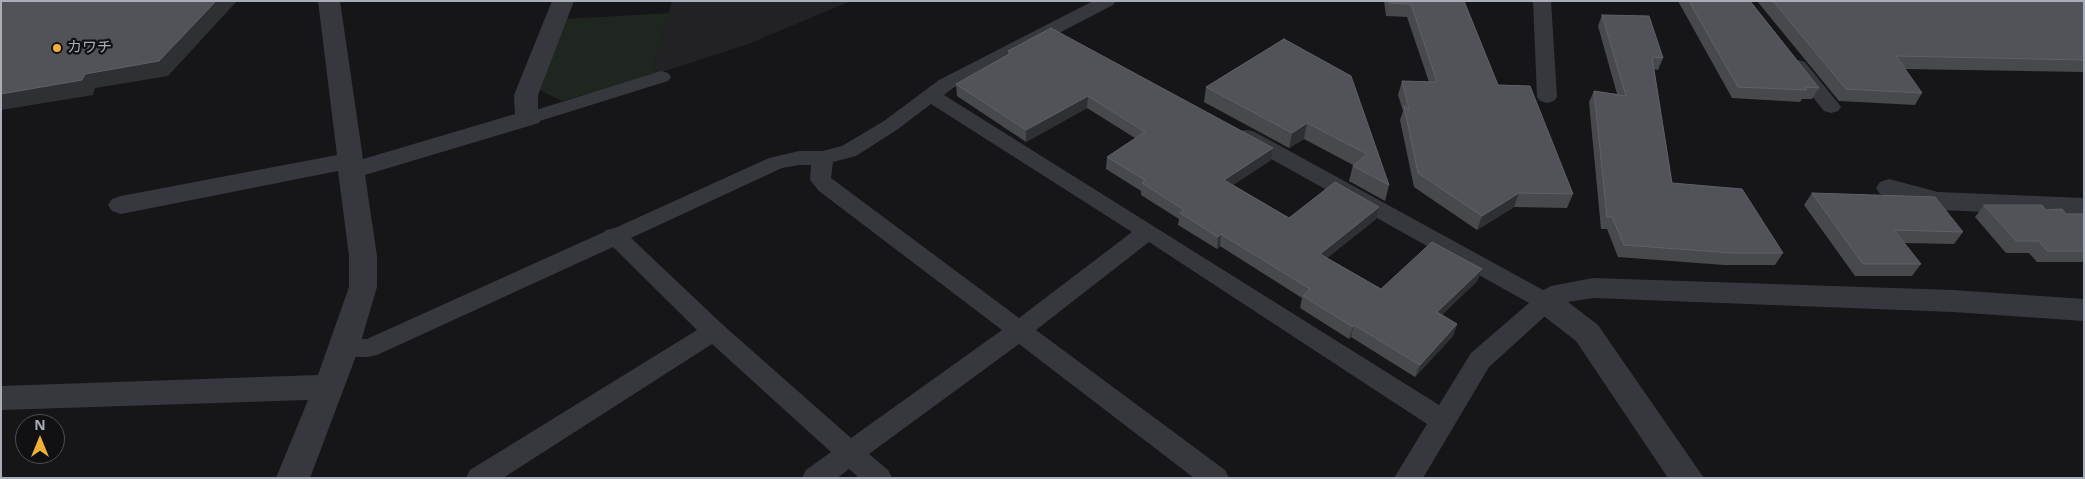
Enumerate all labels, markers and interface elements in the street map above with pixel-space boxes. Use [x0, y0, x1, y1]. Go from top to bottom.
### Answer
place label: カワチ [67, 39, 112, 57]
marker: カワチ [51, 42, 63, 54]
north arrow [15, 414, 65, 464]
text: N [34, 415, 46, 434]

